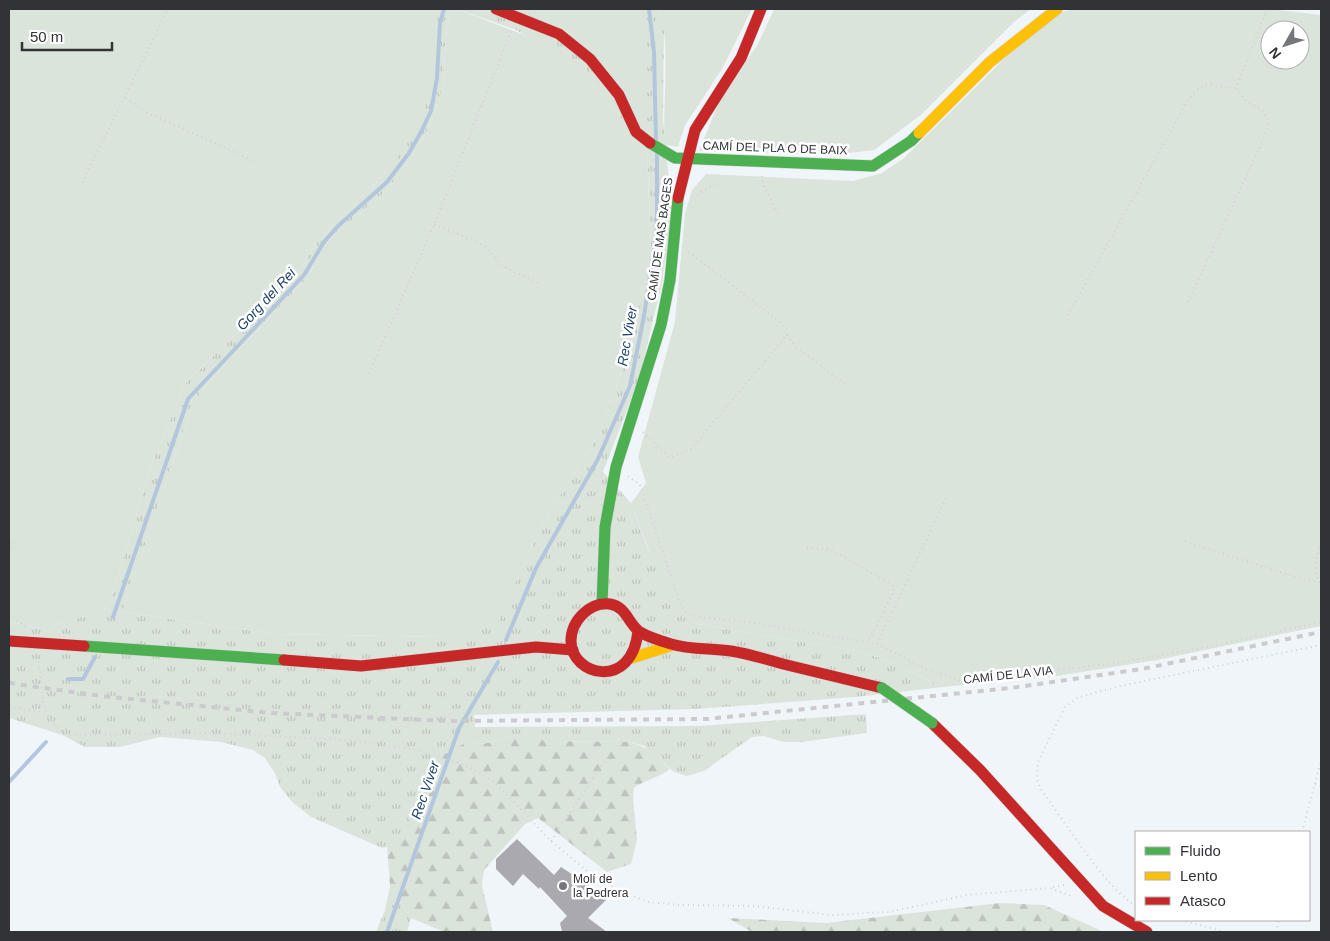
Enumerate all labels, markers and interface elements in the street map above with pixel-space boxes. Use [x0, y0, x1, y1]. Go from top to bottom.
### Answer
scale bar [22, 20, 112, 52]
north arrow [1260, 20, 1310, 70]
text: 50 m [30, 28, 63, 45]
text: N [1265, 44, 1284, 62]
street label: CAMÍ DEL PLA O DE BAIX [702, 137, 848, 158]
street label: CAMÍ DE MAS BAGES [643, 176, 676, 301]
water label: Gorg del Rei [233, 264, 299, 333]
water label: Rec Viver [614, 304, 640, 367]
street label: CAMÍ DE LA VIA [962, 662, 1054, 687]
water label: Rec Viver [408, 758, 443, 821]
legend [1135, 831, 1310, 921]
text: Fluido [1180, 842, 1221, 859]
text: Lento [1180, 867, 1218, 884]
place label: Molí de la Pedrera [573, 872, 629, 900]
marker: Molí de la Pedrera [557, 880, 569, 892]
text: Atasco [1180, 892, 1226, 909]

